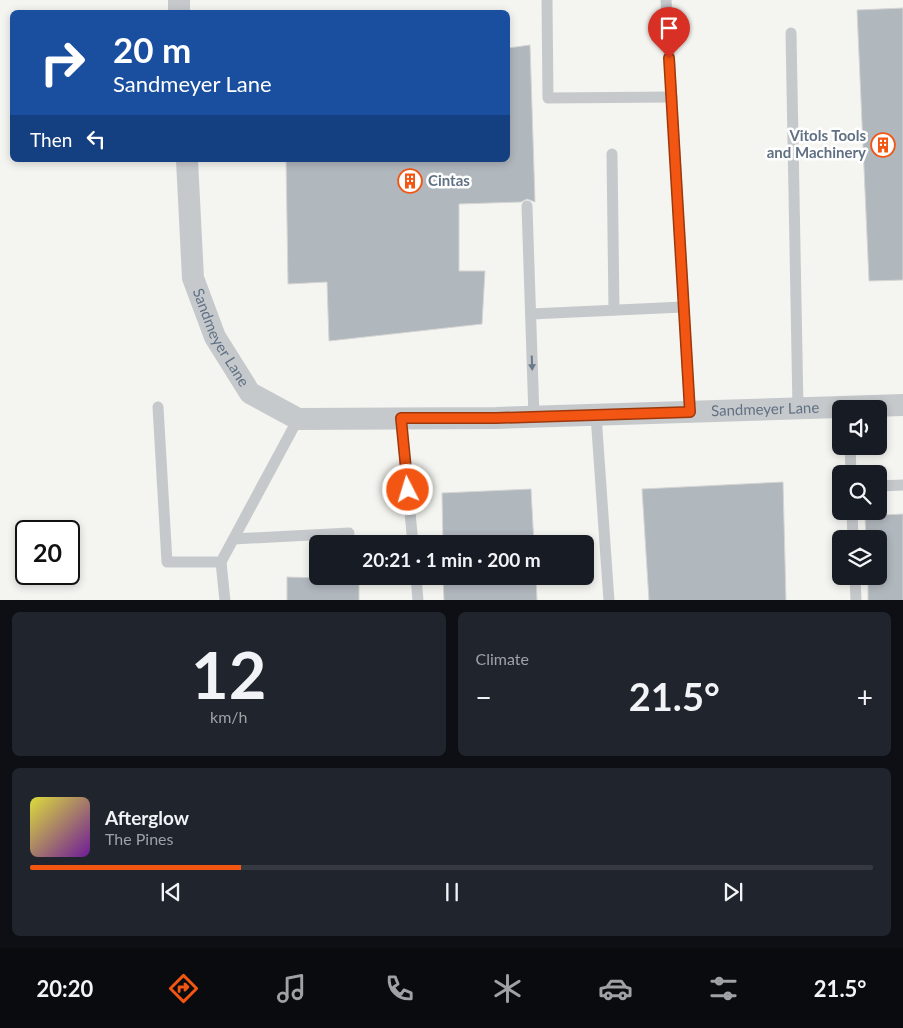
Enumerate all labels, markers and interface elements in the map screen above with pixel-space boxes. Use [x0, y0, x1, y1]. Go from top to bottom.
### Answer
pin [648, 7, 690, 58]
icon: arrive [655, 14, 683, 42]
text: 20 m [113, 28, 191, 70]
icon: right [30, 30, 95, 95]
text: Sandmeyer Lane [113, 70, 272, 97]
icon: left [82, 125, 110, 153]
place label: Vitols Tools and Machinery [767, 126, 866, 161]
text: Then [30, 128, 72, 151]
building icon: Vitols Tools and Machinery [870, 132, 896, 158]
building icon: Cintas [397, 168, 423, 194]
place label: Cintas [428, 171, 470, 189]
street label: Sandmeyer Lane [190, 285, 254, 390]
one-way arrow [528, 355, 536, 371]
street label: Sandmeyer Lane [711, 398, 820, 419]
map controls [832, 400, 887, 585]
button: sound [832, 400, 887, 455]
position arrow [381, 463, 433, 515]
button: search [832, 465, 887, 520]
speed limit sign: 20 [15, 520, 80, 585]
button: layers [832, 530, 887, 585]
text: 20:21 · 1 min · 200 m [362, 548, 541, 571]
text: 12 [191, 635, 266, 713]
text: Climate [476, 649, 529, 668]
text: 21.5° [629, 673, 720, 719]
text: − [476, 680, 492, 714]
text: + [857, 680, 873, 714]
text: km/h [210, 707, 247, 726]
text: Afterglow [105, 806, 189, 829]
text: The Pines [105, 829, 174, 848]
icon: previous [157, 878, 185, 906]
icon: pause [438, 878, 466, 906]
icon: next [719, 878, 747, 906]
icon: directions [166, 971, 201, 1006]
icon: music [274, 971, 309, 1006]
icon: phone [382, 971, 417, 1006]
icon: climate [490, 971, 525, 1006]
icon: car [598, 971, 633, 1006]
icon: filters [706, 971, 741, 1006]
text: 20:20 [36, 975, 93, 1002]
text: 21.5° [814, 975, 867, 1002]

